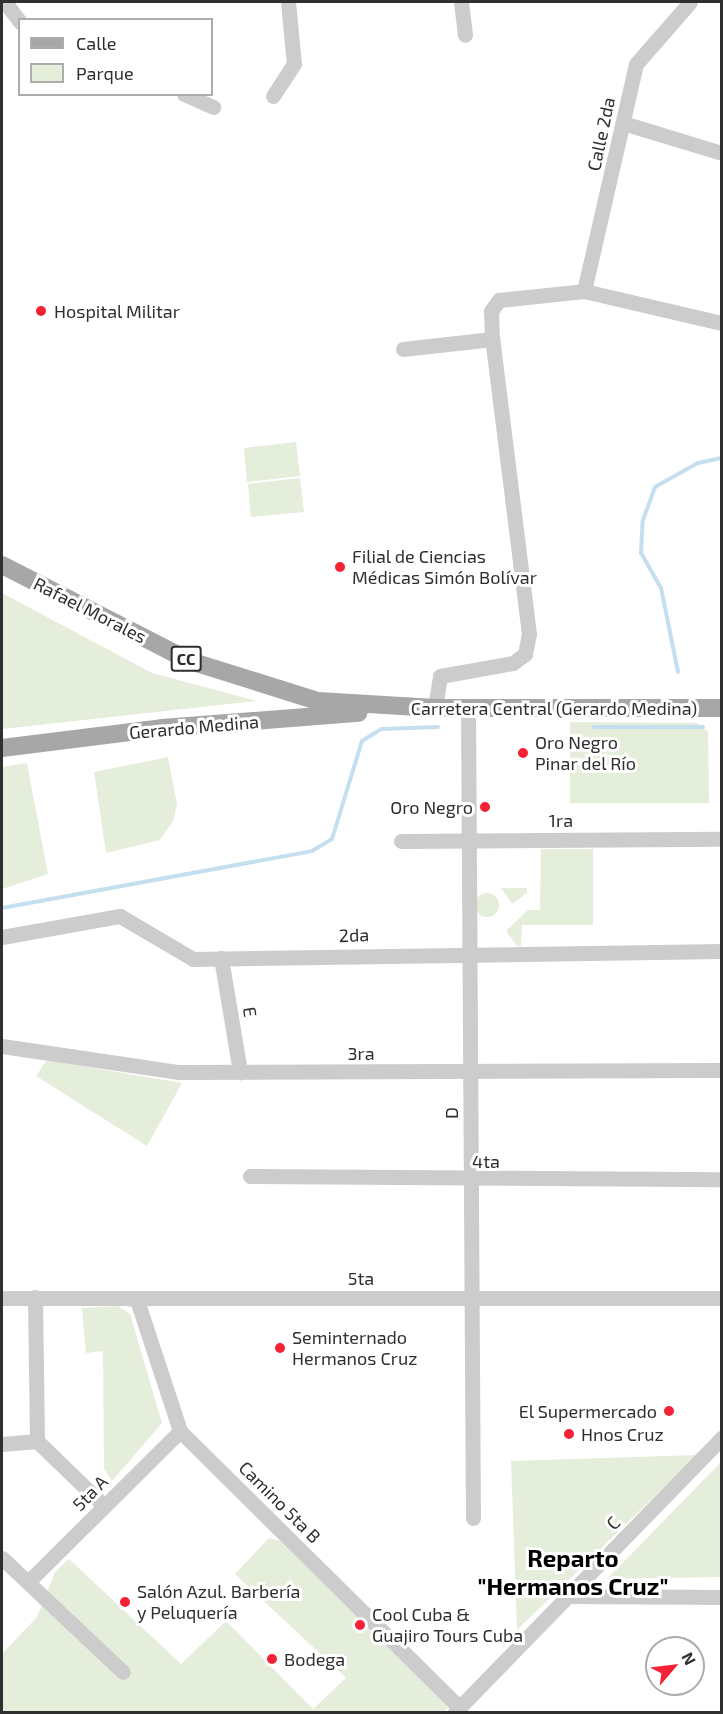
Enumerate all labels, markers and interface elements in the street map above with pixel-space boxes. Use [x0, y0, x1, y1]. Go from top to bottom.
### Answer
legend [18, 18, 213, 96]
text: Calle [76, 32, 117, 54]
text: Parque [76, 62, 134, 84]
street label: Calle 2da [583, 95, 619, 173]
place label: Hospital Militar [54, 300, 180, 322]
marker: Hospital Militar [32, 302, 50, 320]
place label: Filial de Ciencias Médicas Simón Bolívar [352, 546, 537, 588]
marker: Filial de Ciencias Médicas Simón Bolívar [333, 560, 347, 574]
street label: Rafael Morales [30, 572, 150, 648]
road number: CC [170, 646, 202, 672]
street label: Carretera Central (Gerardo Medina) [411, 697, 697, 719]
street label: Gerardo Medina [128, 711, 260, 743]
place label: Oro Negro Pinar del Río [535, 732, 637, 774]
marker: Oro Negro Pinar del Río [516, 746, 530, 760]
place label: Oro Negro [390, 796, 473, 818]
marker: Oro Negro [478, 800, 492, 814]
street label: 1ra [549, 809, 573, 831]
street label: 2da [338, 924, 370, 946]
street label: E [239, 1005, 261, 1019]
street label: 3ra [347, 1042, 375, 1064]
street label: D [440, 1107, 462, 1119]
street label: 4ta [472, 1150, 500, 1172]
street label: 5ta [348, 1267, 374, 1289]
place label: Seminternado Hermanos Cruz [292, 1327, 417, 1370]
marker: Seminternado Hermanos Cruz [273, 1341, 287, 1355]
place label: El Supermercado [518, 1400, 657, 1422]
marker: El Supermercado [662, 1404, 676, 1418]
place label: Hnos Cruz [581, 1423, 664, 1445]
marker: Hnos Cruz [562, 1427, 576, 1441]
street label: Camino 5ta B [235, 1457, 325, 1547]
street label: 5ta A [68, 1471, 112, 1515]
street label: C [602, 1512, 624, 1534]
district label: Reparto "Hermanos Cruz" [478, 1544, 668, 1600]
place label: Salón Azul. Barbería y Peluquería [137, 1581, 301, 1624]
marker: Salón Azul. Barbería y Peluquería [118, 1595, 132, 1609]
place label: Cool Cuba & Guajiro Tours Cuba [372, 1604, 524, 1646]
marker: Cool Cuba & Guajiro Tours Cuba [353, 1618, 367, 1632]
north arrow [645, 1636, 705, 1696]
place label: Bodega [284, 1648, 345, 1670]
text: N [678, 1649, 701, 1668]
marker: Bodega [265, 1652, 279, 1666]

